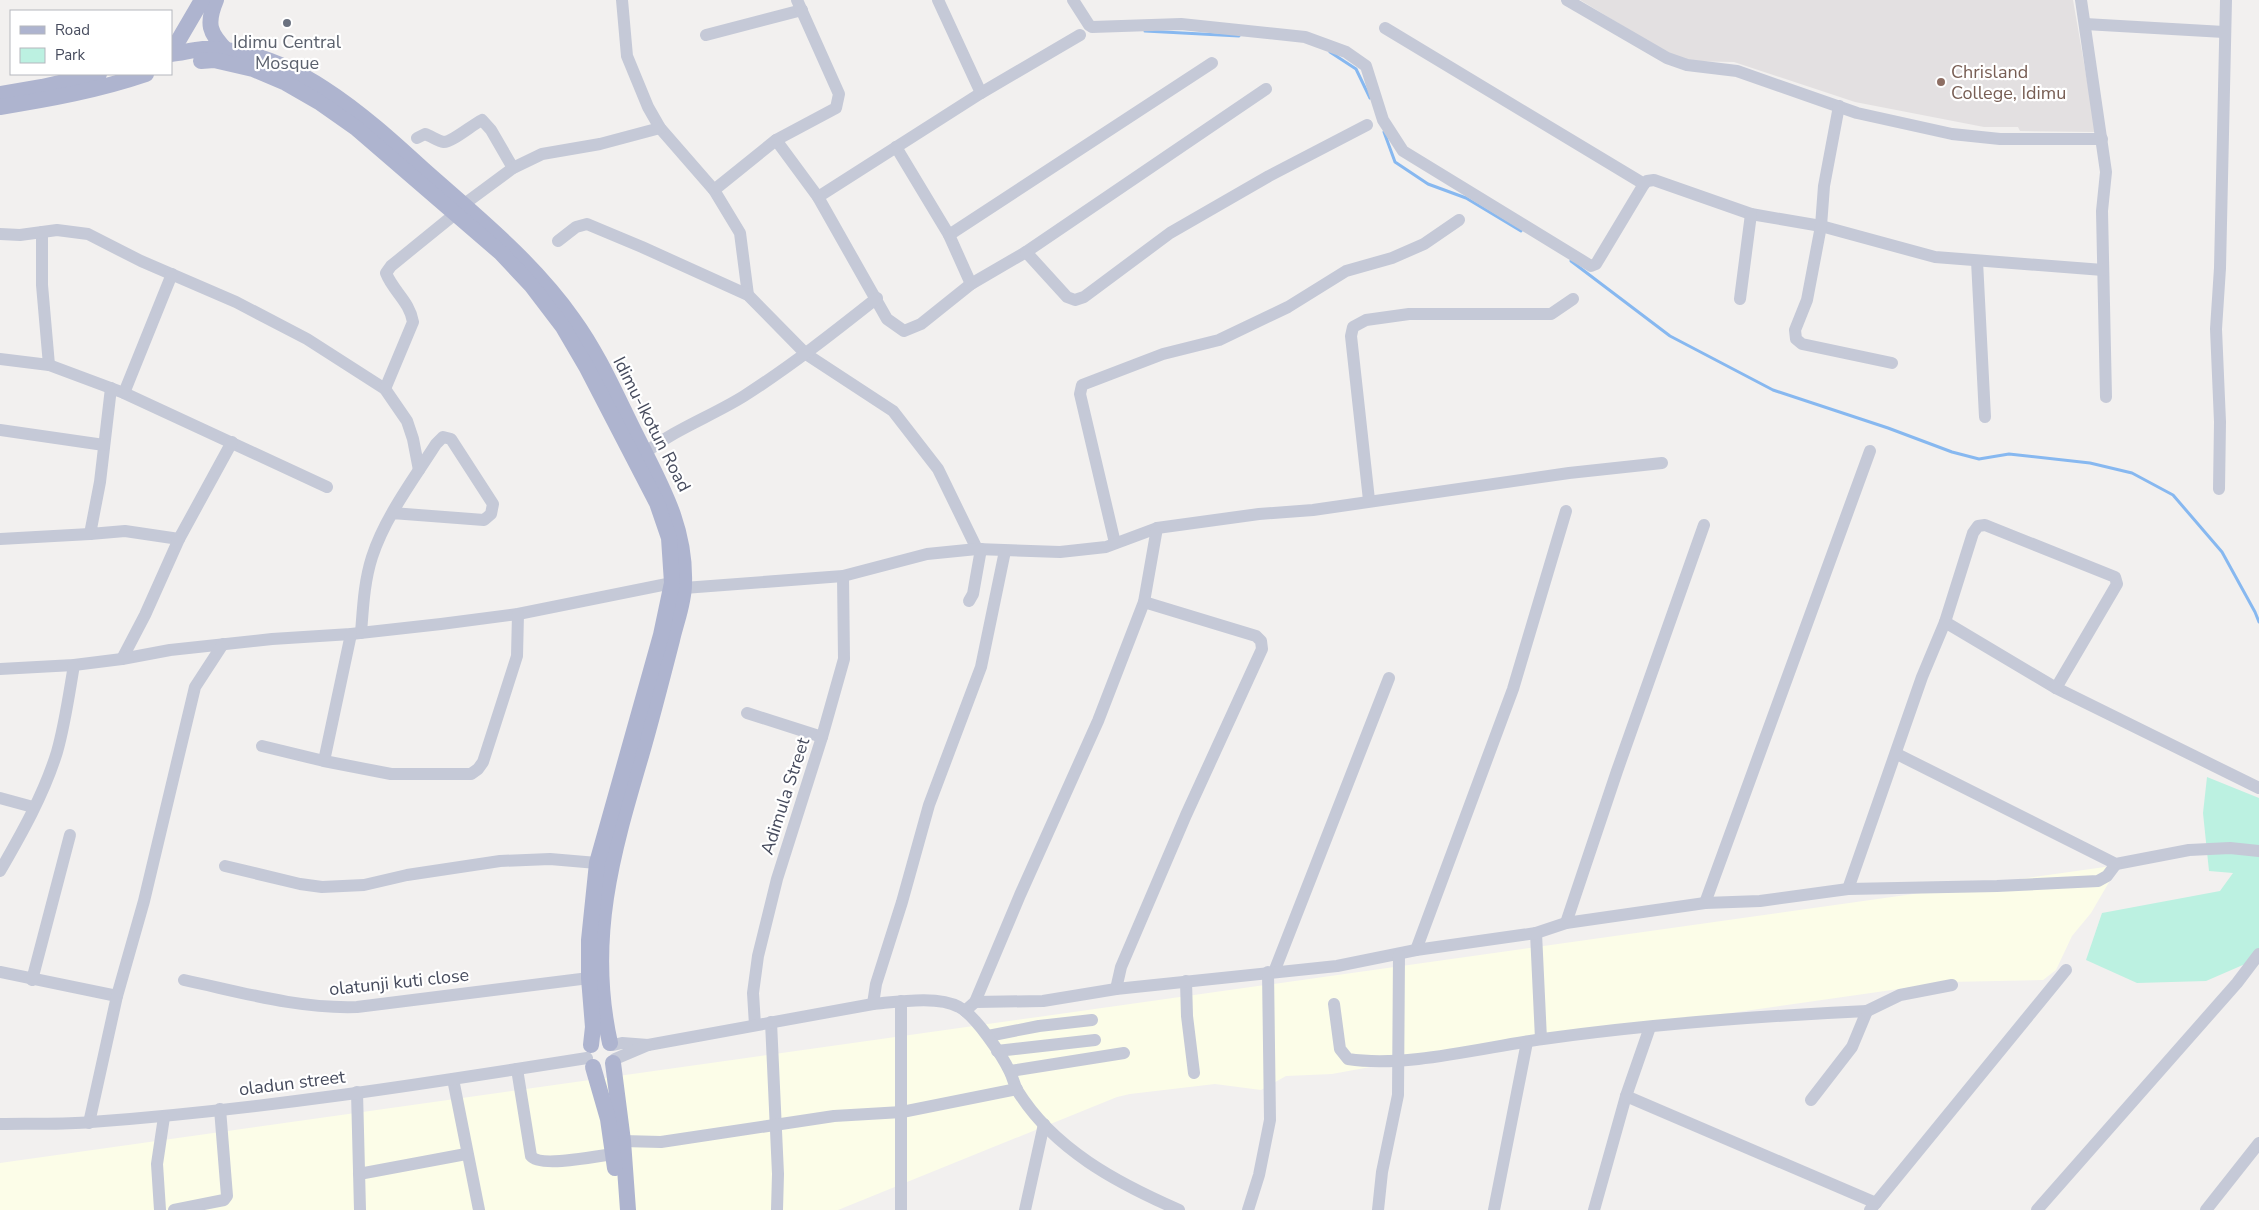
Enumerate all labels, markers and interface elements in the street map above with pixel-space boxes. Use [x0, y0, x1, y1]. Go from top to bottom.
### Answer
legend [10, 10, 172, 75]
marker: Idimu Central Mosque [281, 17, 293, 29]
text: Road [55, 20, 90, 40]
place label: Idimu Central Mosque [233, 30, 342, 75]
text: Park [55, 45, 85, 65]
place label: Chrisland College, Idimu [1951, 60, 2066, 105]
marker: Chrisland College, Idimu [1935, 76, 1947, 88]
street label: Idimu-Ikotun Road [608, 352, 696, 496]
street label: Adimula Street [755, 734, 815, 858]
street label: olatunji kuti close [328, 963, 470, 1001]
street label: oladun street [237, 1064, 347, 1101]

